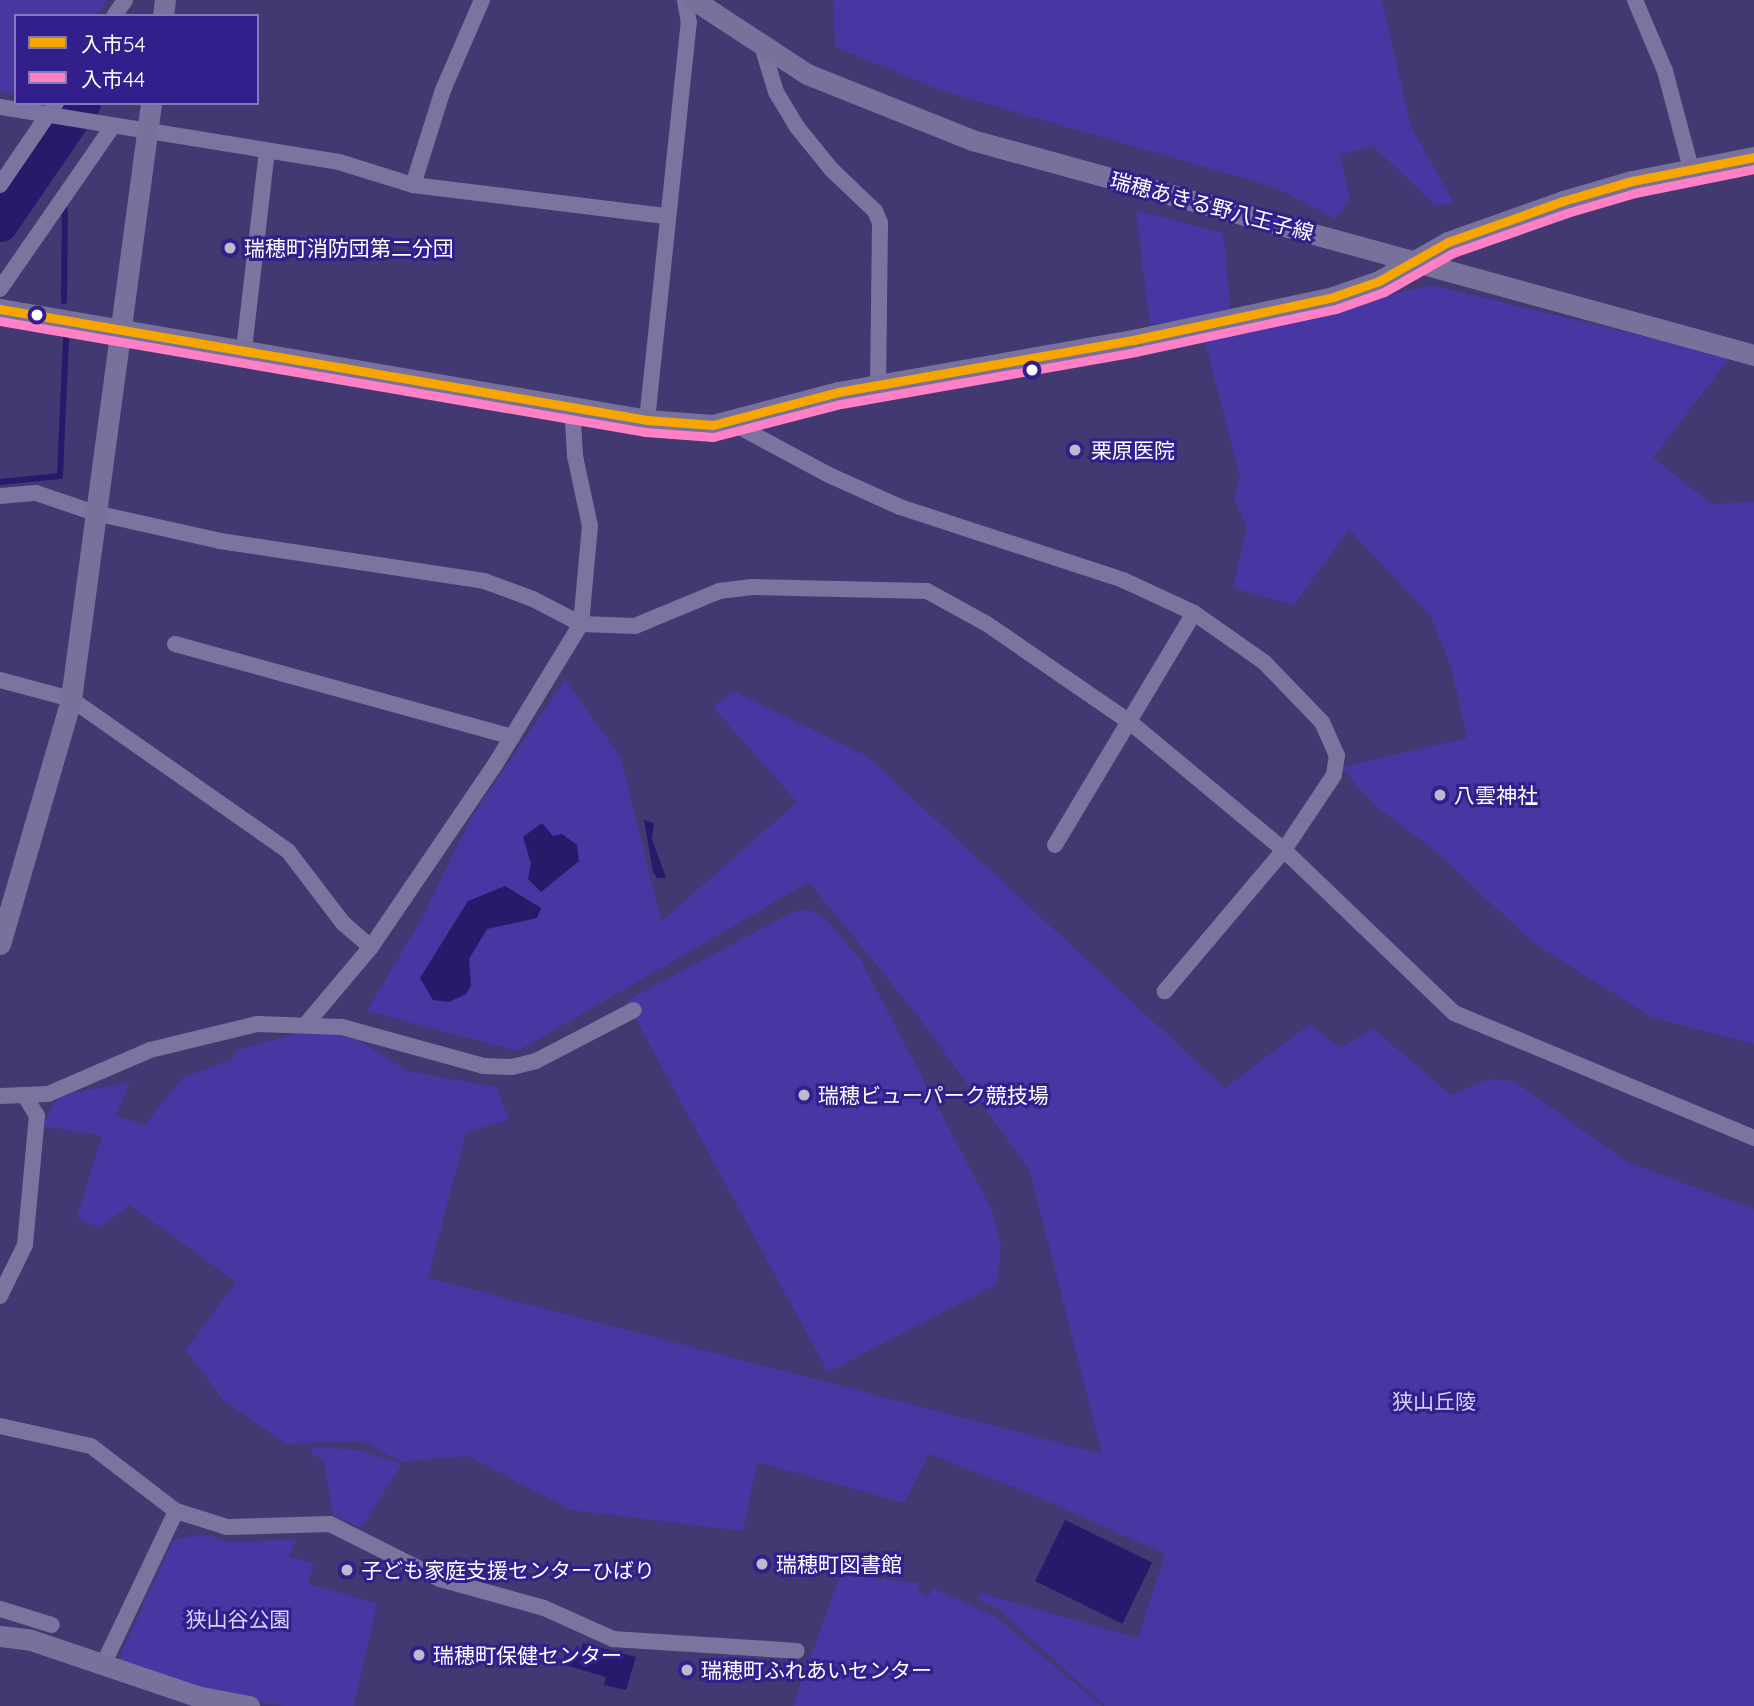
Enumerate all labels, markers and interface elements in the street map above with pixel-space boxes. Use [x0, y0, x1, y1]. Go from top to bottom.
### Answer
legend [14, 14, 259, 105]
text: 入市54 [81, 31, 146, 57]
text: 入市44 [81, 66, 145, 92]
street label: 瑞穂あきる野八王子線 [1107, 167, 1317, 245]
place label: 瑞穂町消防団第二分団 [244, 235, 454, 261]
marker: 瑞穂町消防団第二分団 [222, 240, 238, 256]
unlabelled marker [30, 308, 44, 322]
unlabelled marker [1025, 363, 1039, 377]
place label: 栗原医院 [1091, 437, 1175, 463]
marker: 栗原医院 [1065, 440, 1085, 460]
place label: 八雲神社 [1454, 782, 1538, 808]
marker: 八雲神社 [1432, 787, 1448, 803]
place label: 瑞穂ビューパーク競技場 [818, 1082, 1049, 1108]
marker: 瑞穂ビューパーク競技場 [796, 1087, 812, 1103]
park label: 狭山丘陵 [1392, 1388, 1476, 1414]
place label: 瑞穂町図書館 [776, 1551, 902, 1577]
marker: 瑞穂町図書館 [754, 1556, 770, 1572]
place label: 子ども家庭支援センターひばり [361, 1557, 655, 1583]
marker: 子ども家庭支援センターひばり [339, 1562, 355, 1578]
park label: 狭山谷公園 [186, 1606, 290, 1632]
place label: 瑞穂町保健センター [433, 1642, 622, 1668]
marker: 瑞穂町保健センター [411, 1647, 427, 1663]
place label: 瑞穂町ふれあいセンター [701, 1657, 932, 1683]
marker: 瑞穂町ふれあいセンター [679, 1662, 695, 1678]

